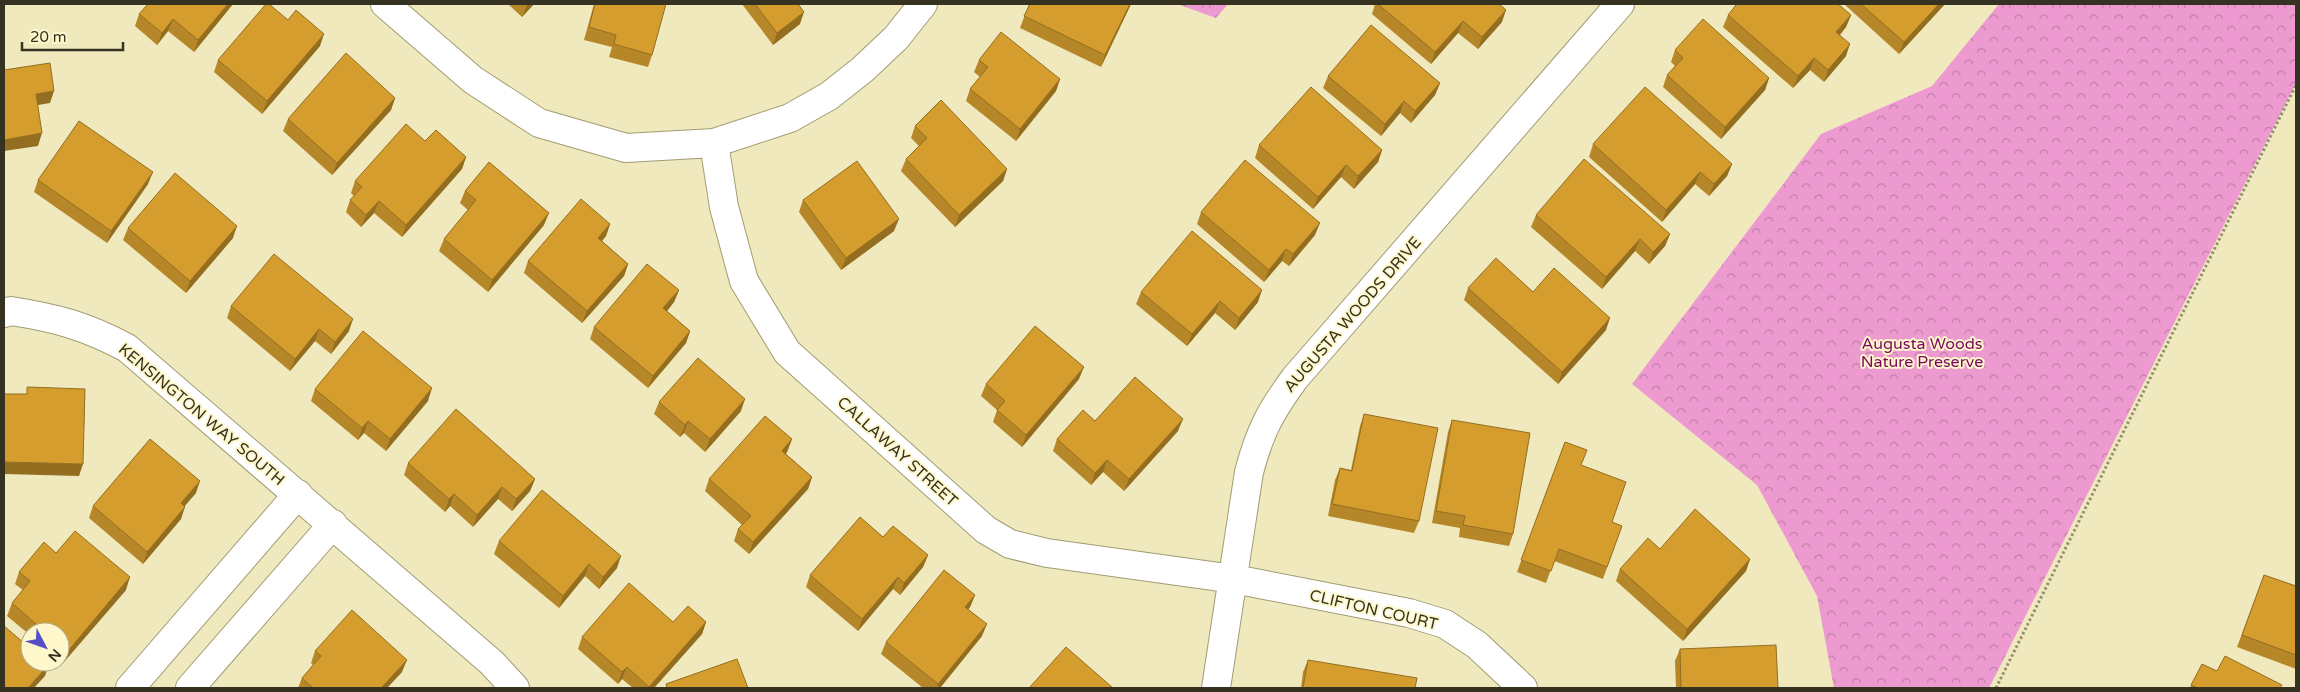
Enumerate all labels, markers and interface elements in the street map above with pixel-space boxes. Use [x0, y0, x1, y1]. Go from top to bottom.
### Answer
scale bar [22, 20, 124, 52]
text: 20 m [30, 28, 67, 46]
street label: AUGUSTA WOODS DRIVE [1280, 233, 1426, 397]
park label: Augusta Woods Nature Preserve [1861, 334, 1983, 372]
street label: KENSINGTON WAY SOUTH [114, 339, 289, 490]
street label: CALLAWAY STREET [833, 392, 962, 511]
street label: CLIFTON COURT [1308, 585, 1440, 635]
north arrow [20, 622, 70, 672]
text: N [44, 645, 65, 665]

